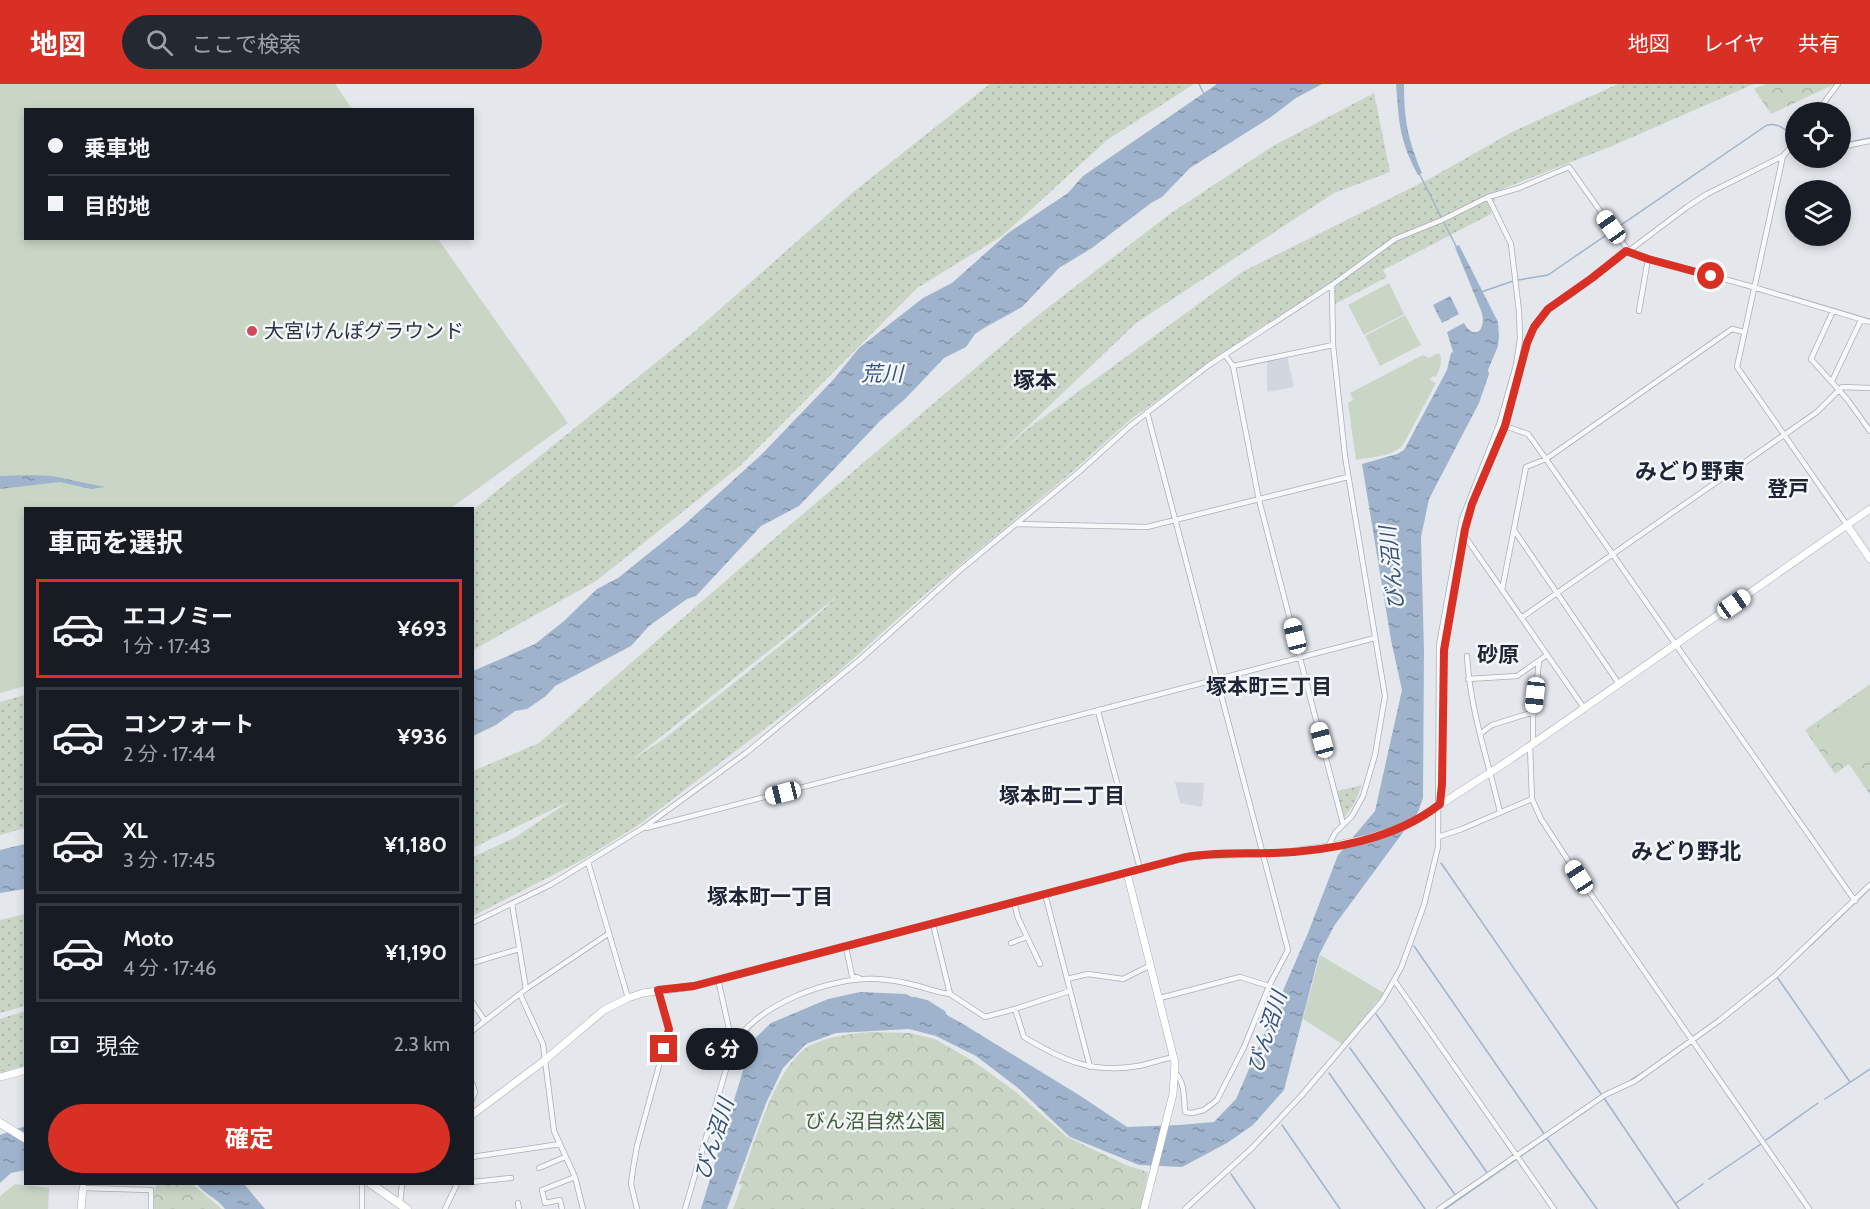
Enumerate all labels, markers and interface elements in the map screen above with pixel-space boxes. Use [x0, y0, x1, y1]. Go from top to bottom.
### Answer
search box [122, 15, 542, 69]
icon: search [143, 26, 176, 59]
text: 地図 [30, 27, 86, 61]
text: ここで検索 [191, 31, 301, 58]
text: 地図 [1628, 31, 1670, 56]
text: レイヤ [1703, 31, 1765, 56]
text: 共有 [1798, 31, 1840, 56]
map controls [1785, 102, 1851, 246]
button: locate [1785, 102, 1851, 168]
text: 乗車地 [84, 135, 150, 162]
button: layers [1785, 180, 1851, 246]
text: 目的地 [84, 193, 150, 220]
car [1593, 207, 1629, 247]
route start [1697, 262, 1724, 289]
place label: 大宮けんぽグラウンド [264, 319, 464, 343]
marker: 大宮けんぽグラウンド [245, 324, 259, 338]
water label: 荒川 [861, 361, 905, 386]
district label: 塚本 [1013, 367, 1057, 394]
district label: みどり野東 [1635, 458, 1745, 485]
district label: 登戸 [1767, 476, 1809, 501]
water label: びん沼川 [1374, 523, 1408, 611]
text: 車両を選択 [48, 526, 183, 559]
car [1714, 586, 1754, 622]
icon: car [51, 602, 105, 656]
text: エコノミー [123, 603, 233, 630]
text: ¥693 [397, 615, 447, 642]
car [1282, 616, 1308, 656]
text: 1 分 · 17:43 [123, 634, 211, 658]
district label: 砂原 [1477, 642, 1519, 667]
district label: 塚本町三丁目 [1206, 674, 1332, 699]
car [1524, 676, 1546, 714]
icon: car [51, 710, 105, 764]
text: コンフォート [123, 711, 254, 738]
car [1309, 720, 1335, 760]
text: ¥936 [397, 723, 447, 750]
text: 2 分 · 17:44 [123, 742, 216, 766]
car [763, 780, 803, 806]
district label: 塚本町二丁目 [999, 783, 1125, 808]
text: XL [123, 817, 148, 844]
icon: car [51, 818, 105, 872]
text: ¥1,180 [384, 831, 447, 858]
district label: みどり野北 [1631, 838, 1741, 865]
text: 3 分 · 17:45 [123, 848, 215, 872]
car [1562, 857, 1596, 897]
district label: 塚本町一丁目 [707, 884, 833, 909]
text: Moto [123, 925, 174, 952]
icon: car [51, 926, 105, 980]
text: ¥1,190 [385, 939, 447, 966]
text: 4 分 · 17:46 [123, 956, 216, 980]
water label: びん沼川 [1242, 986, 1292, 1076]
icon: cash [48, 1028, 81, 1061]
callout: 6 分 [685, 1028, 757, 1070]
text: 2.3 km [394, 1032, 450, 1056]
text: 現金 [96, 1033, 140, 1060]
route end [650, 1035, 677, 1062]
text: 6 分 [704, 1037, 740, 1061]
water label: びん沼川 [689, 1093, 739, 1183]
button: 確定 [48, 1104, 450, 1173]
park label: びん沼自然公園 [805, 1109, 945, 1133]

